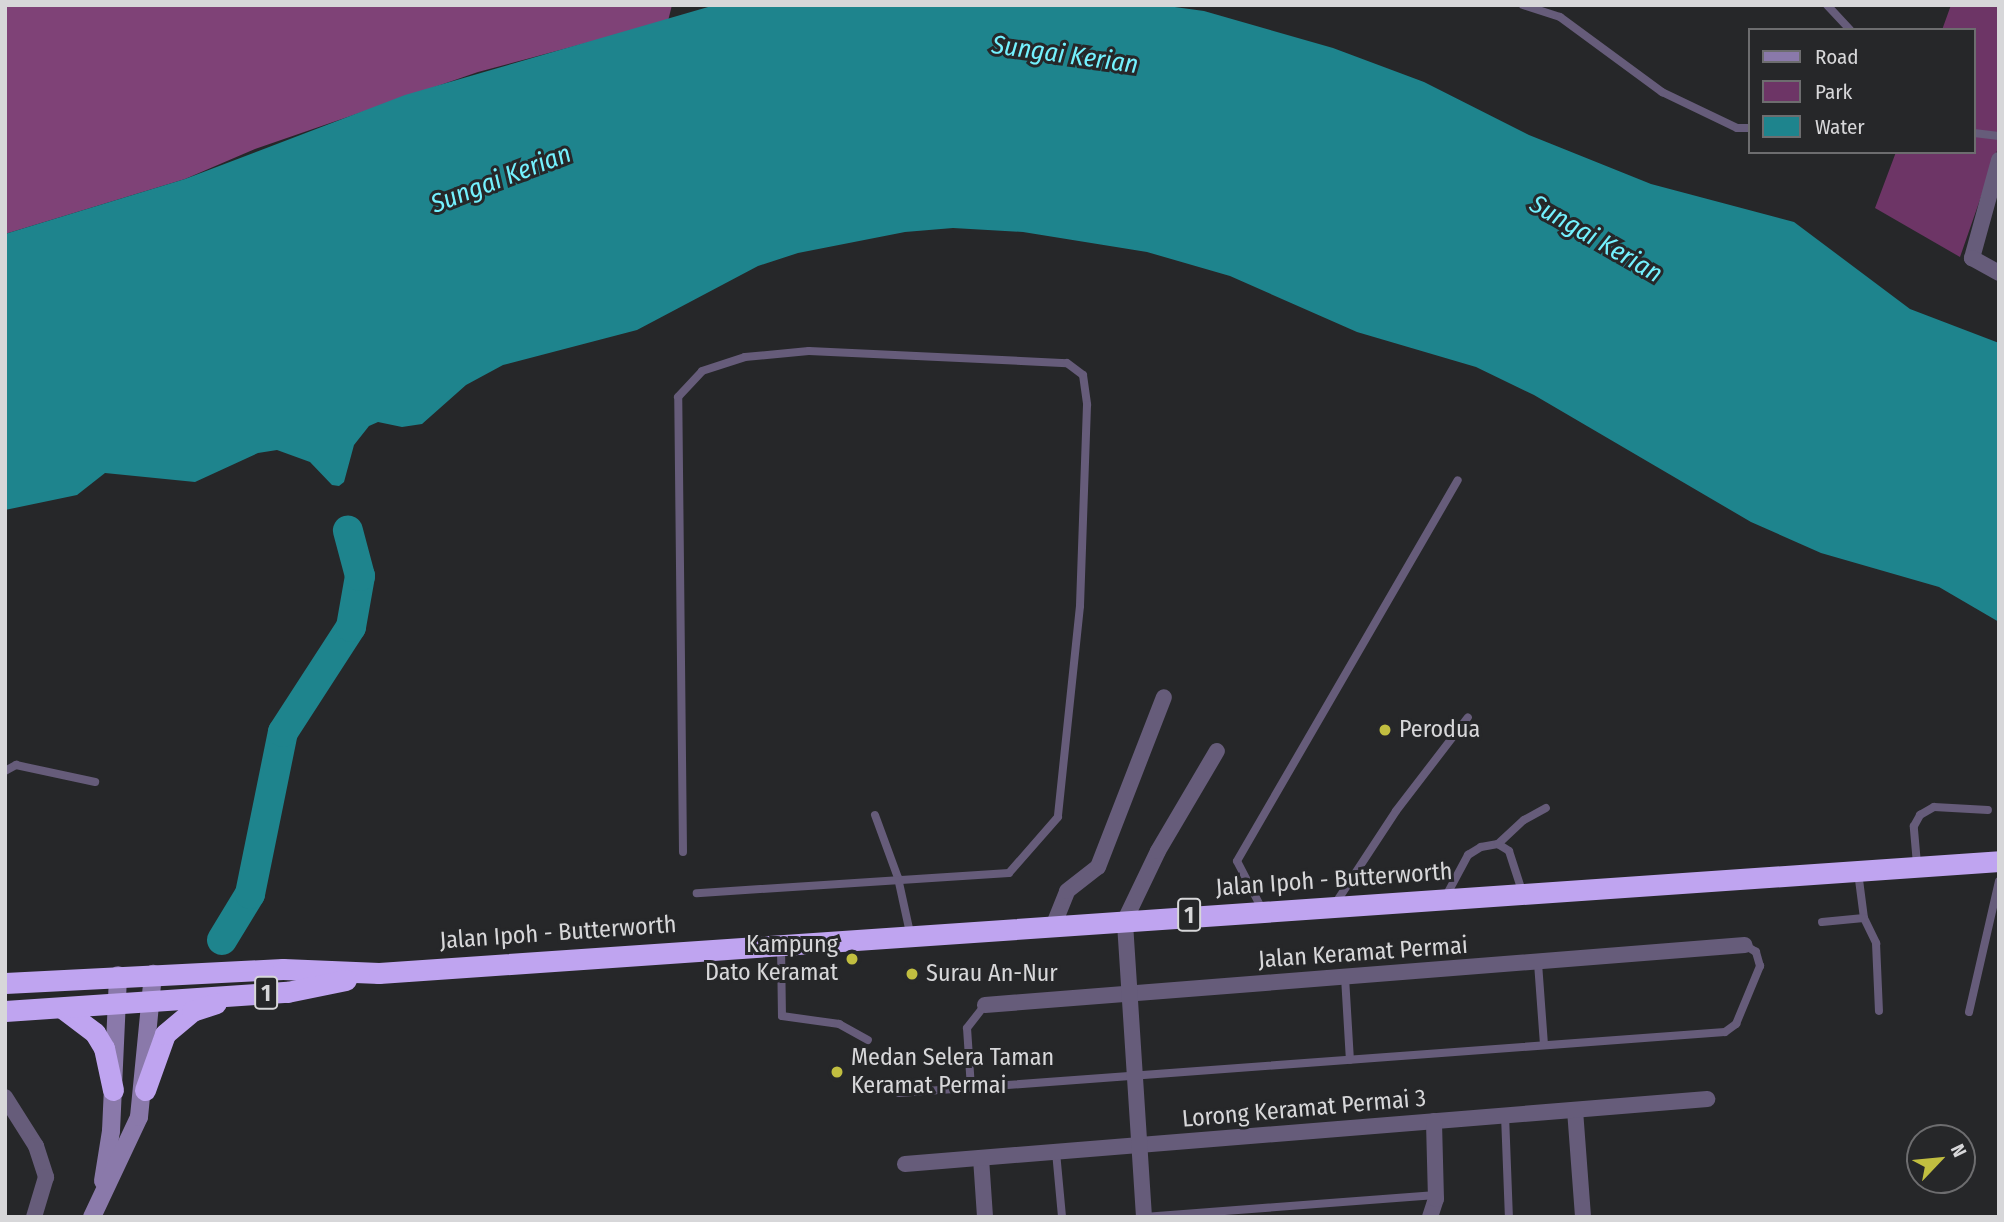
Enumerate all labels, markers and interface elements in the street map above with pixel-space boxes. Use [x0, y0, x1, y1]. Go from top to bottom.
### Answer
legend [1748, 28, 1976, 154]
water label: Sungai Kerian [990, 29, 1140, 81]
text: Road [1815, 44, 1859, 70]
text: Park [1815, 79, 1852, 105]
text: Water [1815, 114, 1865, 140]
water label: Sungai Kerian [426, 138, 576, 220]
water label: Sungai Kerian [1524, 189, 1668, 289]
place label: Perodua [1399, 716, 1480, 744]
marker: Perodua [1377, 722, 1393, 738]
street label: Jalan Ipoh - Butterworth [1215, 857, 1453, 903]
road number: 1 [1177, 896, 1201, 934]
street label: Jalan Ipoh - Butterworth [439, 910, 677, 956]
place label: Kampung Dato Keramat [705, 931, 838, 987]
street label: Jalan Keramat Permai [1257, 931, 1469, 975]
marker: Kampung Dato Keramat [844, 951, 860, 967]
place label: Surau An-Nur [926, 960, 1058, 988]
marker: Surau An-Nur [904, 966, 920, 982]
road number: 1 [254, 974, 278, 1012]
place label: Medan Selera Taman Keramat Permai [851, 1044, 1054, 1100]
marker: Medan Selera Taman Keramat Permai [829, 1064, 845, 1080]
street label: Lorong Keramat Permai 3 [1181, 1084, 1427, 1134]
north arrow [1906, 1124, 1976, 1194]
text: N [1946, 1140, 1971, 1161]

